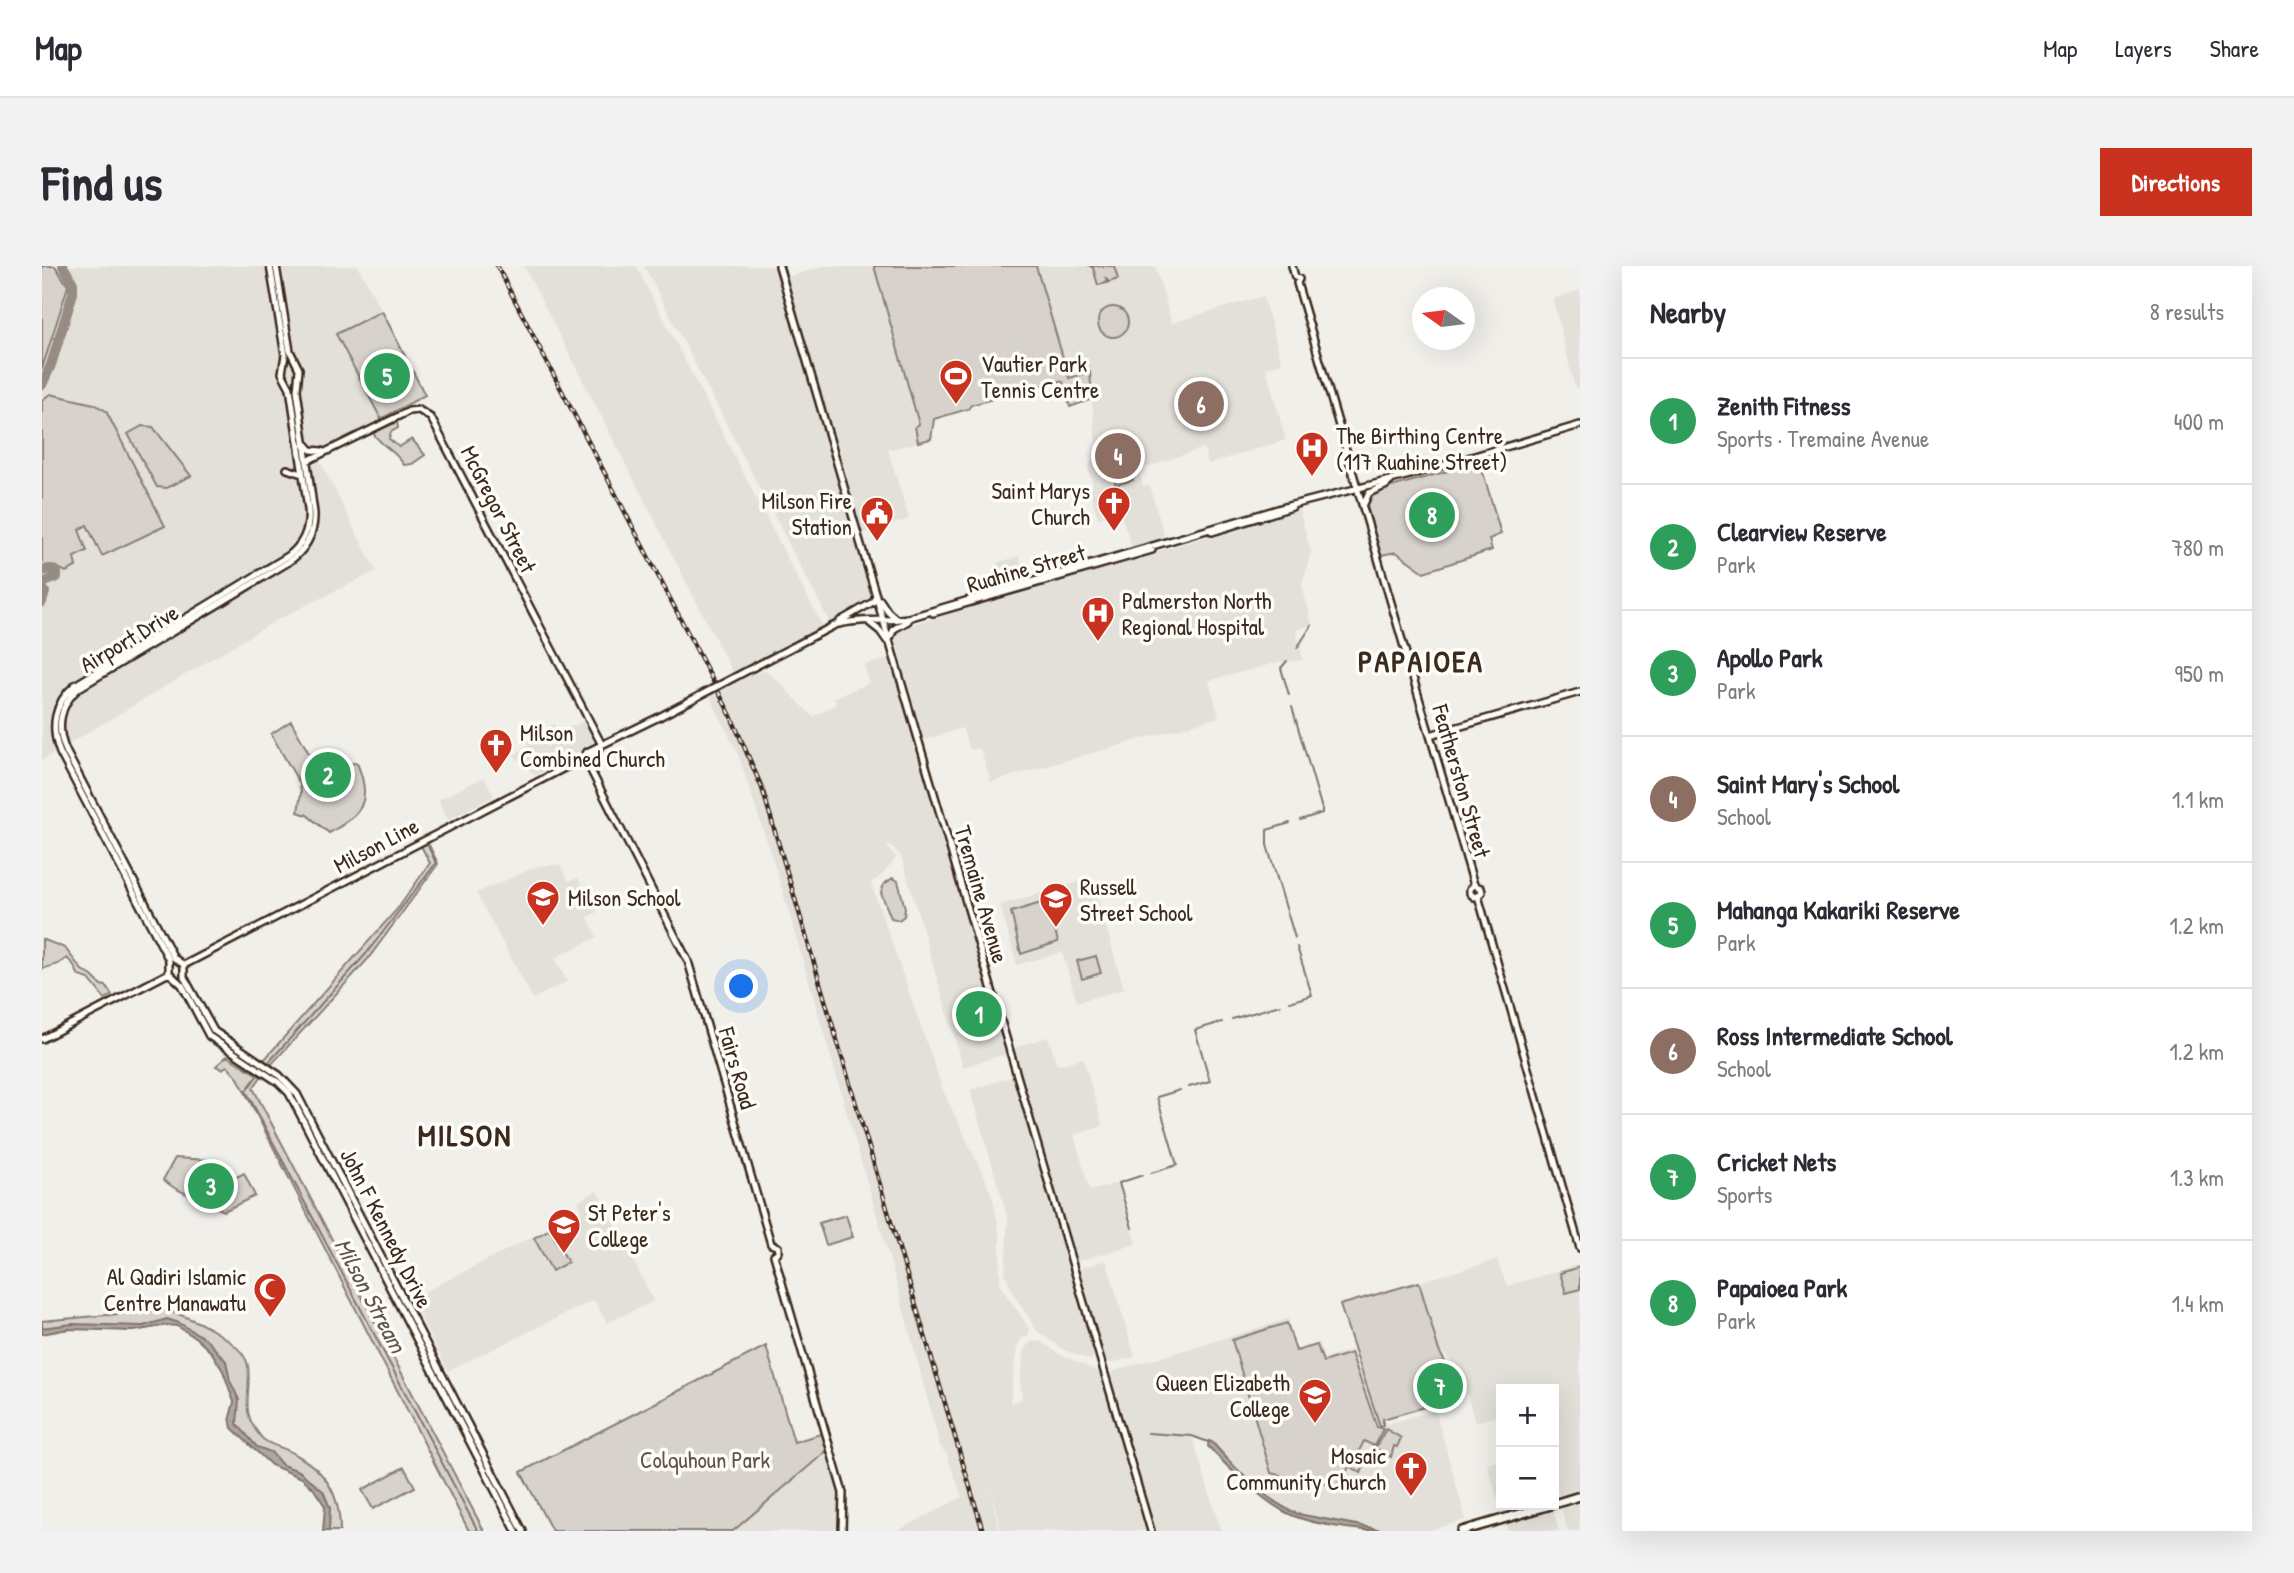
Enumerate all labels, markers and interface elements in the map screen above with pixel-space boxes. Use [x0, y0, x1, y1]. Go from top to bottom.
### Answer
text: Map [35, 26, 82, 70]
text: Map [2043, 32, 2077, 64]
text: Layers [2115, 32, 2172, 64]
text: Share [2210, 32, 2259, 64]
button: Directions [2100, 148, 2252, 216]
text: Find us [42, 149, 162, 215]
north arrow [1412, 287, 1475, 350]
text: Nearby [1650, 292, 1726, 332]
text: 8 results [2150, 296, 2224, 327]
place label: Vautier Park Tennis Centre [981, 348, 1099, 405]
pin: 5 [364, 350, 410, 402]
sports icon: Vautier Park Tennis Centre [937, 357, 975, 406]
pin: 6 [1178, 378, 1224, 430]
text: Zenith Fitness [1717, 388, 1851, 423]
text: 1 [1669, 406, 1677, 437]
text: 400 m [2174, 406, 2224, 437]
place label: The Birthing Centre (117 Ruahine Street) [1336, 420, 1507, 477]
text: Sports · Tremaine Avenue [1717, 423, 1929, 454]
hospital icon: The Birthing Centre (117 Ruahine Street) [1293, 429, 1331, 478]
pin: 4 [1095, 430, 1141, 482]
street label: McGregor Street [454, 440, 545, 579]
place label: Saint Marys Church [992, 475, 1090, 532]
church icon: Saint Marys Church [1095, 484, 1133, 533]
place label: Milson Fire Station [761, 485, 852, 542]
pin: 8 [1409, 489, 1455, 541]
public building icon: Milson Fire Station [858, 494, 896, 543]
text: Clearview Reserve [1717, 514, 1887, 549]
text: 2 [1668, 532, 1678, 563]
text: 780 m [2171, 532, 2224, 563]
street label: Ruahine Street [963, 536, 1090, 600]
text: Park [1717, 549, 1755, 580]
place label: Palmerston North Regional Hospital [1122, 585, 1272, 642]
hospital icon: Palmerston North Regional Hospital [1079, 594, 1117, 643]
street label: Airport Drive [74, 596, 184, 680]
text: Apollo Park [1717, 640, 1822, 675]
district label: PAPAIOEA [1358, 641, 1484, 681]
text: 3 [1668, 658, 1678, 689]
text: 950 m [2175, 658, 2224, 689]
text: Park [1717, 675, 1755, 706]
street label: Featherston Street [1425, 700, 1499, 862]
place label: Milson Combined Church [520, 717, 665, 774]
church icon: Milson Combined Church [477, 726, 515, 775]
pin: 2 [305, 749, 351, 801]
text: Saint Mary's School [1717, 766, 1899, 801]
text: 4 [1669, 784, 1677, 815]
text: 1.1 km [2172, 784, 2224, 815]
text: School [1717, 801, 1771, 832]
street label: Milson Line [328, 810, 424, 880]
street label: Tremaine Avenue [948, 822, 1016, 966]
place label: Russell Street School [1080, 871, 1194, 928]
school or university icon: Milson School [524, 878, 562, 927]
school or university icon: Russell Street School [1037, 880, 1075, 929]
place label: Milson School [568, 882, 681, 913]
text: Mahanga Kakariki Reserve [1717, 892, 1960, 927]
text: 5 [1668, 910, 1678, 941]
text: 1.2 km [2169, 910, 2224, 941]
text: Park [1717, 927, 1755, 958]
your location [724, 969, 758, 1003]
pin: 1 [956, 988, 1002, 1040]
text: Ross Intermediate School [1717, 1018, 1953, 1053]
street label: Fairs Road [711, 1023, 764, 1112]
text: 6 [1668, 1036, 1678, 1067]
text: 1.2 km [2169, 1036, 2224, 1067]
text: School [1717, 1053, 1771, 1084]
district label: MILSON [418, 1115, 512, 1155]
street label: John F Kennedy Drive [333, 1143, 441, 1313]
text: Cricket Nets [1717, 1144, 1836, 1179]
pin: 3 [188, 1160, 234, 1212]
text: 7 [1667, 1162, 1679, 1193]
text: 1.3 km [2170, 1162, 2224, 1193]
text: Sports [1717, 1179, 1772, 1210]
place label: St Peter's College [588, 1197, 671, 1254]
school or university icon: St Peter's College [545, 1206, 583, 1255]
water label: Milson Stream [328, 1232, 415, 1358]
place label: Al Qadiri Islamic Centre Manawatu [104, 1261, 246, 1318]
mosque icon: Al Qadiri Islamic Centre Manawatu [251, 1270, 289, 1319]
text: Papaioea Park [1717, 1270, 1847, 1305]
text: 8 [1668, 1288, 1678, 1319]
text: 1.4 km [2172, 1288, 2224, 1319]
text: Park [1717, 1305, 1755, 1336]
pin: 7 [1417, 1360, 1463, 1412]
place label: Queen Elizabeth College [1155, 1367, 1290, 1424]
school or university icon: Queen Elizabeth College [1296, 1376, 1334, 1425]
map controls [1496, 1384, 1559, 1510]
button: + [1496, 1384, 1559, 1447]
place label: Mosaic Community Church [1226, 1440, 1386, 1497]
park label: Colquhoun Park [640, 1444, 771, 1475]
button: − [1496, 1447, 1559, 1510]
church icon: Mosaic Community Church [1392, 1449, 1430, 1498]

